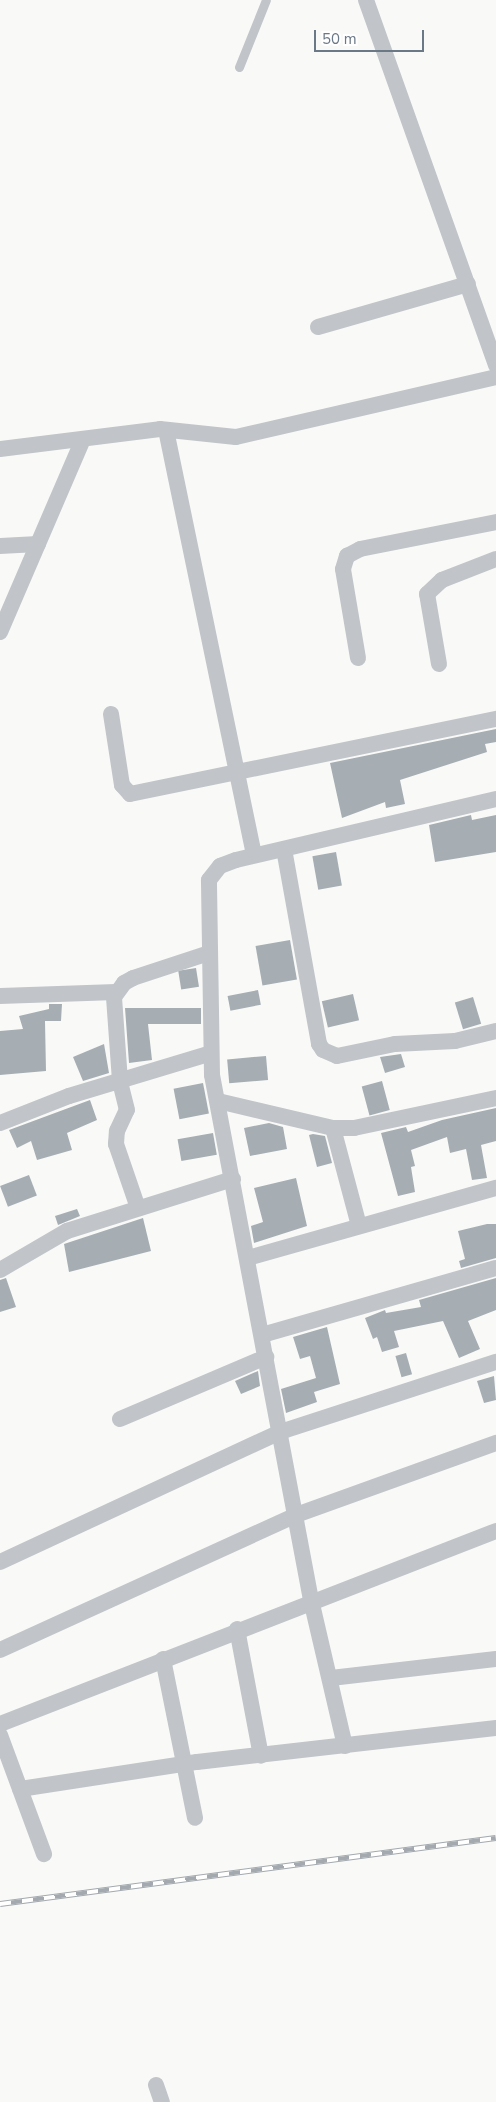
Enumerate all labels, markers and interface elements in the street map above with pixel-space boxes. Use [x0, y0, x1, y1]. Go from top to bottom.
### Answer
scale bar [316, 20, 426, 52]
text: 50 m [322, 29, 357, 49]

